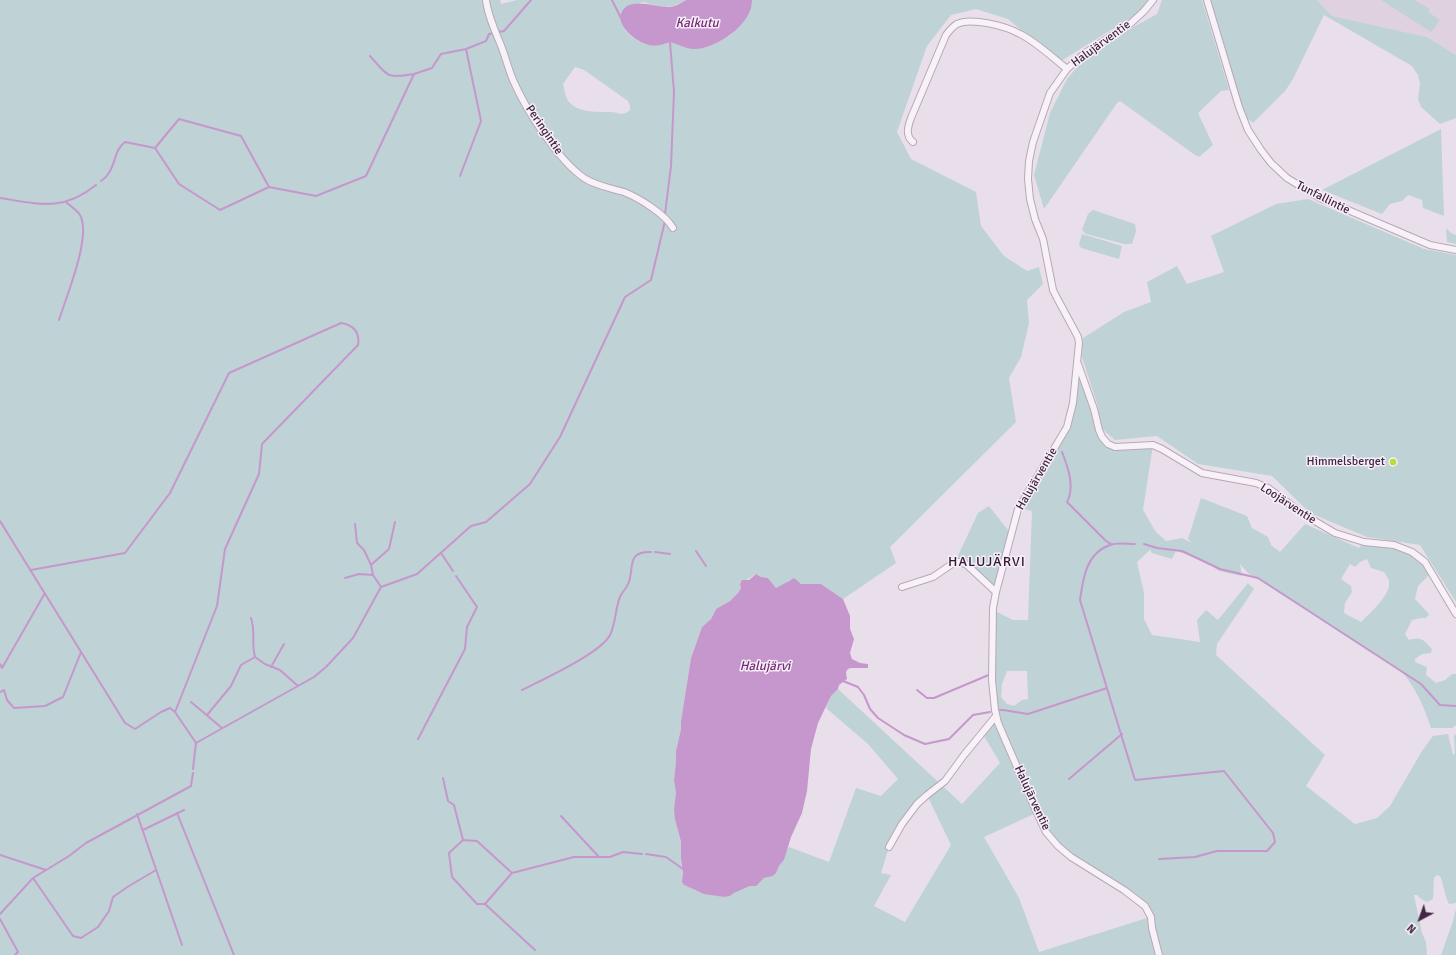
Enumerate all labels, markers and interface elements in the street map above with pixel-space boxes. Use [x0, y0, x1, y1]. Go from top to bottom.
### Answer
water label: Kalkutu [675, 16, 719, 32]
street label: Halujärventie [1069, 18, 1133, 70]
street label: Peringintie [522, 103, 566, 157]
street label: Tunfallintie [1294, 178, 1352, 218]
street label: Halujärventie [1013, 445, 1061, 513]
place label: Himmelsberget [1307, 455, 1385, 469]
marker: Himmelsberget [1388, 457, 1398, 467]
street label: Loojärventie [1257, 481, 1319, 527]
district label: HALUJÄRVI [948, 554, 1026, 570]
water label: Halujärvi [740, 659, 790, 675]
street label: Halujärventie [1011, 763, 1053, 833]
north arrow [1400, 899, 1440, 939]
text: N [1405, 921, 1419, 936]

